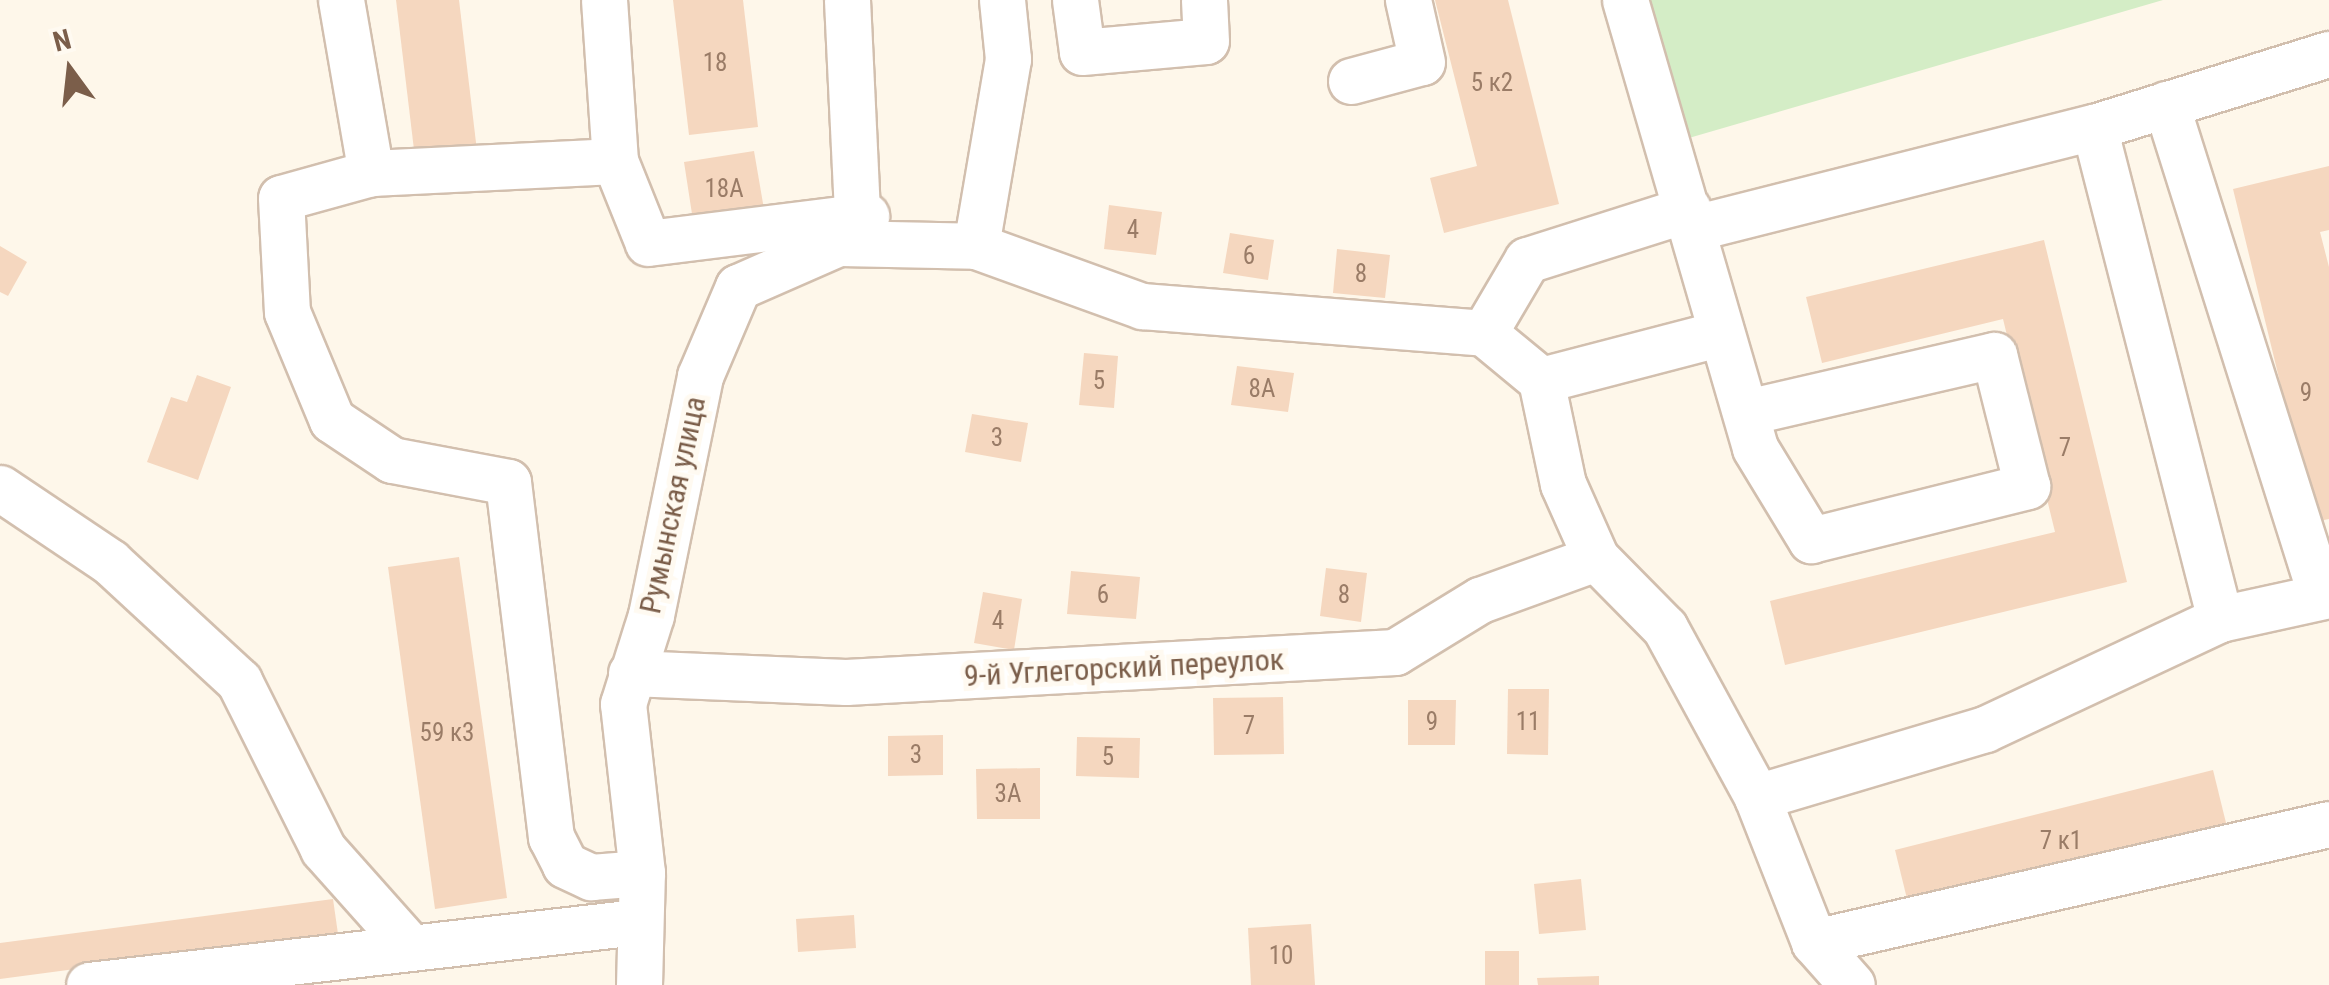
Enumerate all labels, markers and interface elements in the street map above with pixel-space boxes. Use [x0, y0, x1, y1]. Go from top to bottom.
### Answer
north arrow [20, 20, 120, 120]
text: N [50, 22, 75, 59]
house number: 18 [703, 48, 727, 78]
house number: 5 к2 [1471, 68, 1513, 98]
house number: 18А [704, 174, 744, 204]
house number: 4 [1127, 215, 1139, 245]
house number: 6 [1243, 241, 1255, 271]
house number: 8 [1355, 259, 1367, 289]
house number: 5 [1093, 366, 1105, 396]
house number: 8А [1249, 374, 1275, 404]
house number: 9 [2300, 378, 2312, 408]
street label: Румынская улица [632, 393, 714, 617]
house number: 3 [991, 423, 1003, 453]
house number: 7 [2059, 433, 2071, 463]
house number: 6 [1097, 580, 1109, 610]
house number: 8 [1338, 580, 1350, 610]
house number: 4 [992, 606, 1004, 636]
street label: 9-й Углегорский переулок [963, 642, 1285, 694]
house number: 9 [1426, 707, 1438, 737]
house number: 11 [1516, 707, 1540, 737]
house number: 7 [1243, 711, 1255, 741]
house number: 59 к3 [420, 718, 474, 748]
house number: 3 [910, 740, 922, 770]
house number: 5 [1102, 742, 1114, 772]
house number: 3А [995, 779, 1021, 809]
house number: 7 к1 [2040, 826, 2082, 856]
house number: 10 [1269, 941, 1293, 971]

